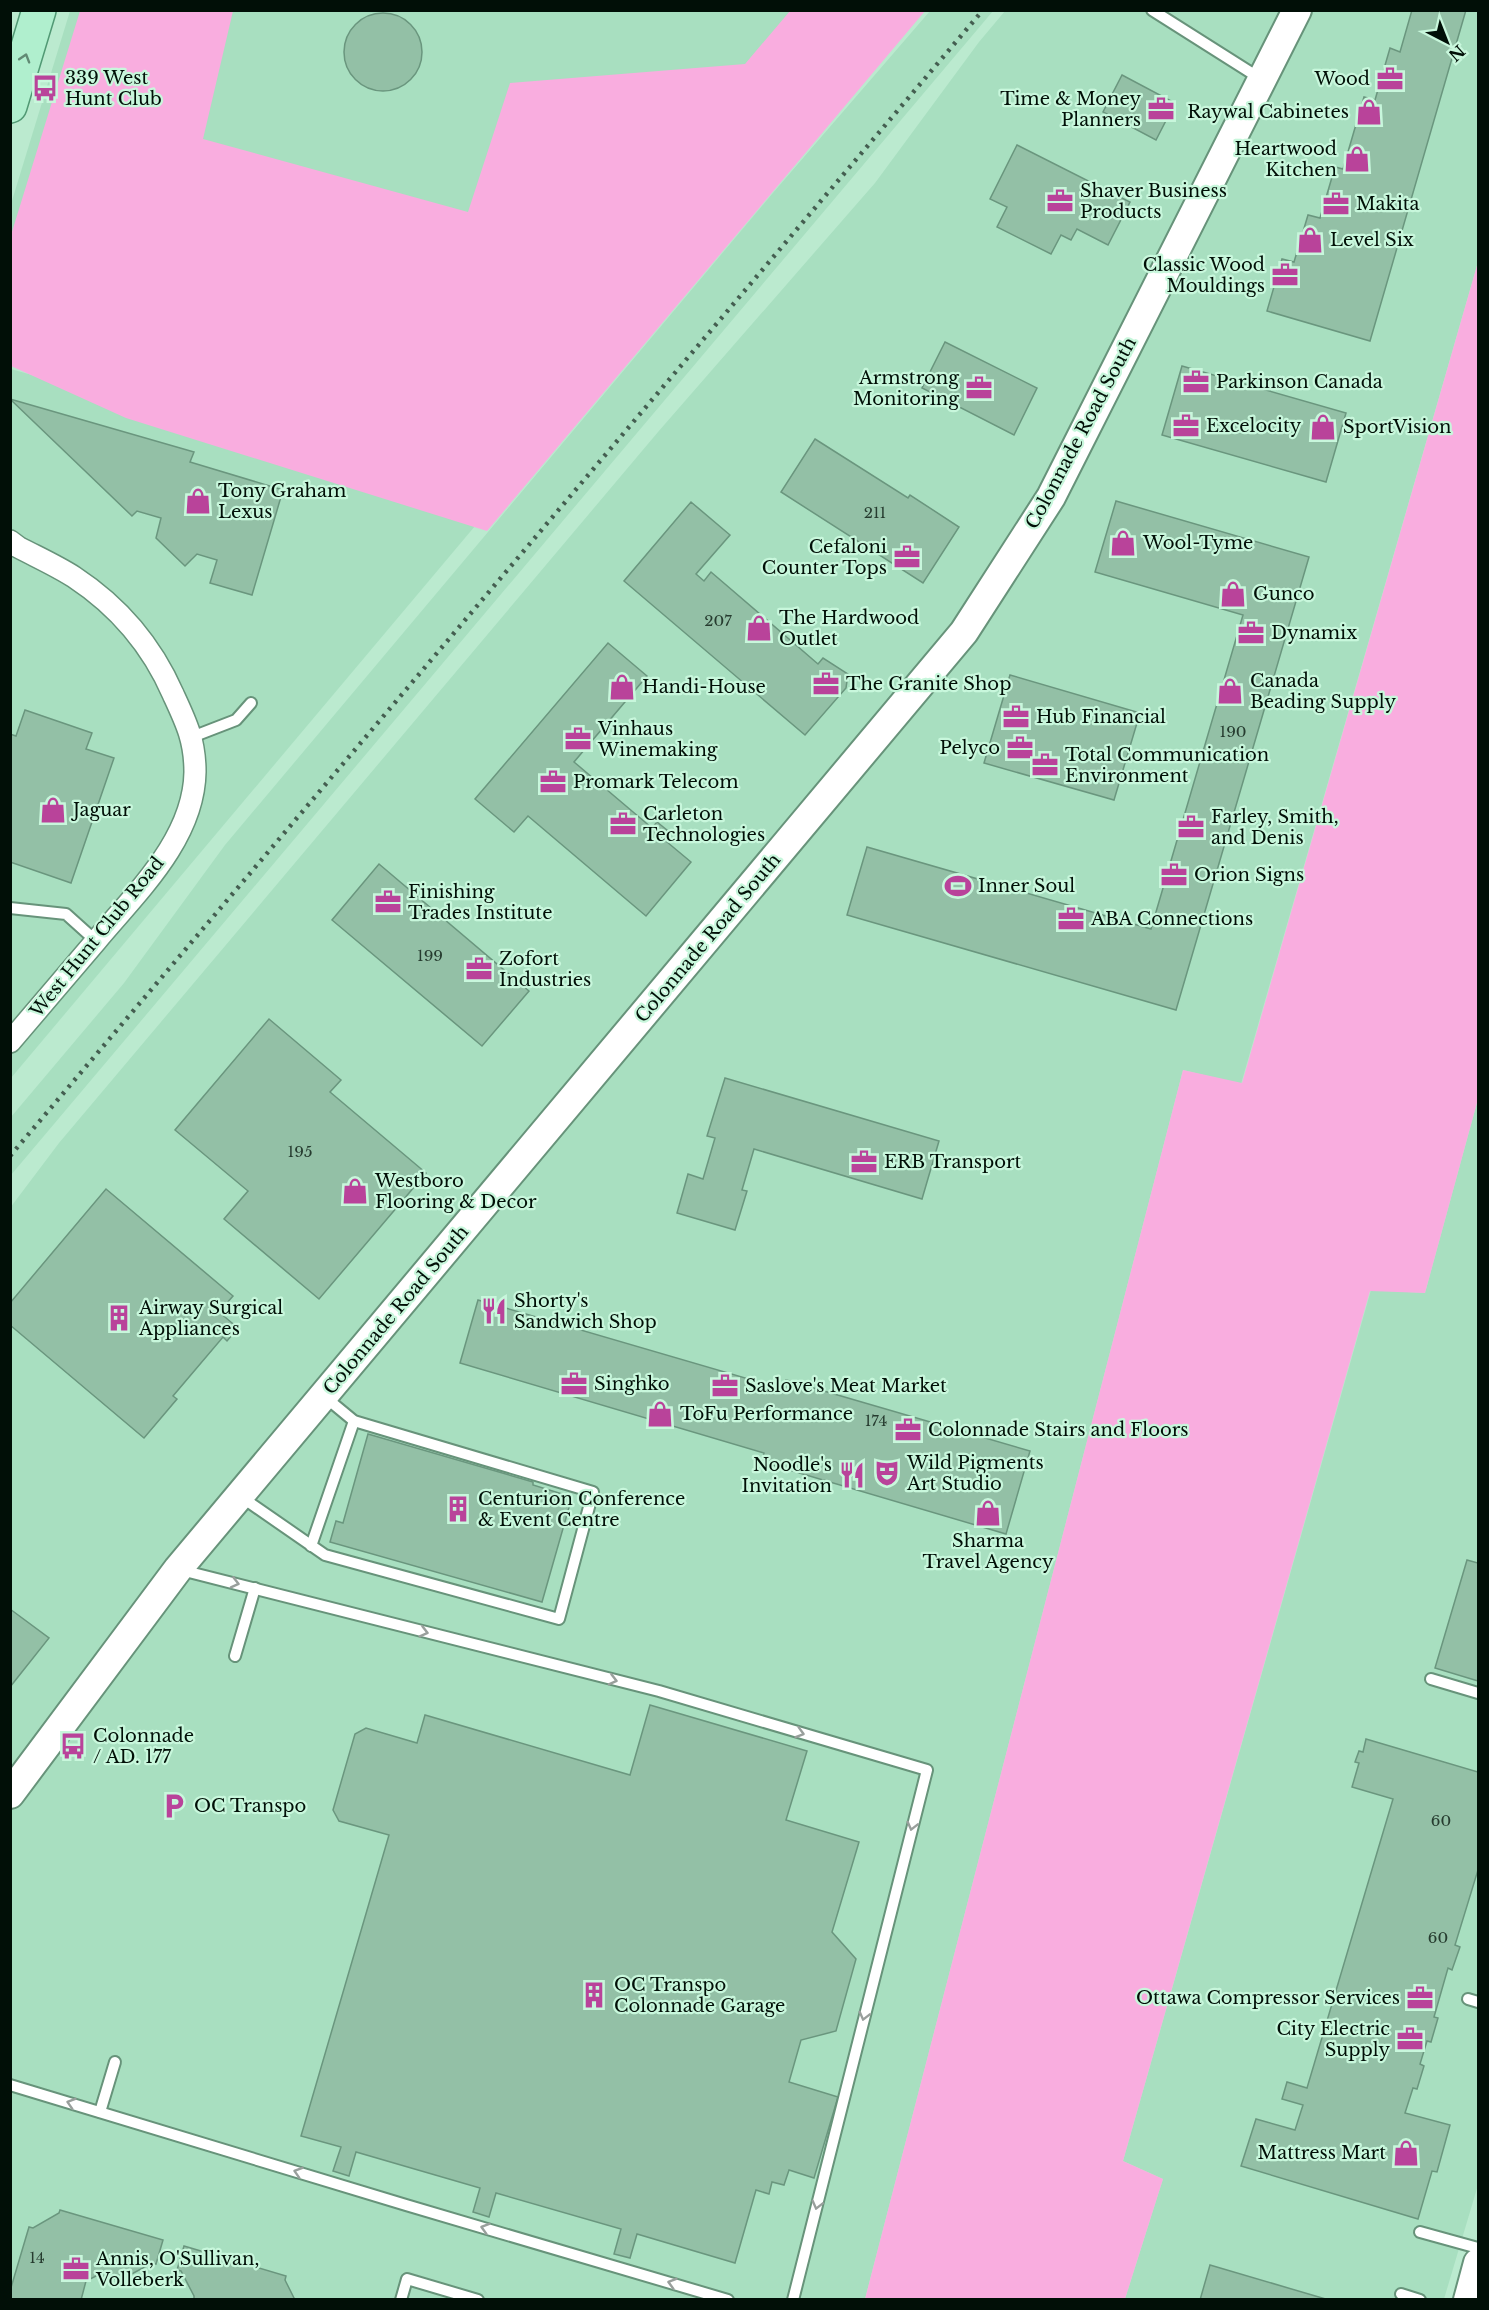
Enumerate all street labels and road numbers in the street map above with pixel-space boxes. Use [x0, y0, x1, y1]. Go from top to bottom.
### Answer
street label: Colonnade Road South [1021, 333, 1141, 533]
street label: Colonnade Road South [631, 849, 785, 1027]
street label: West Hunt Club Road [25, 852, 169, 1022]
street label: Colonnade Road South [319, 1221, 473, 1399]

